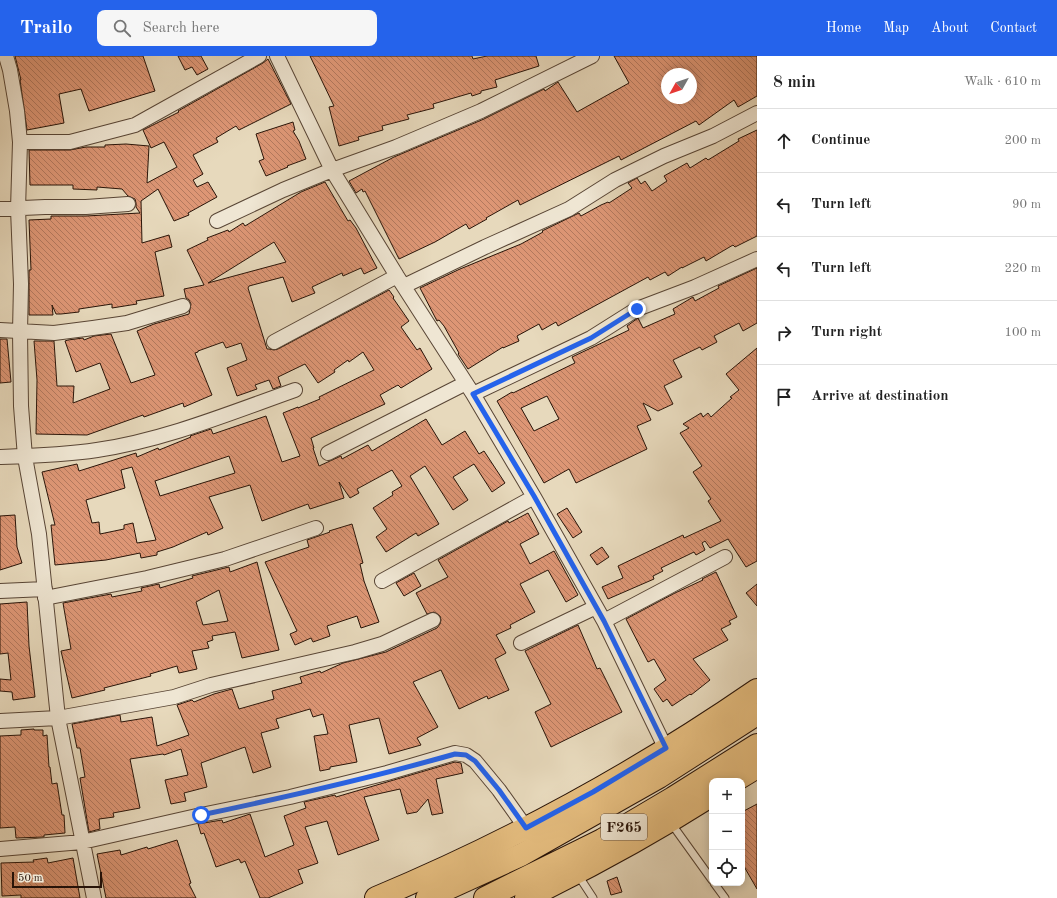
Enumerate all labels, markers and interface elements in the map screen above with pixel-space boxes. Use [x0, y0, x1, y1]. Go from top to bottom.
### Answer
search box [97, 10, 377, 46]
icon: search [111, 17, 133, 39]
text: Trailo [20, 19, 73, 38]
text: Search here [143, 21, 219, 36]
text: Home [826, 21, 861, 35]
text: Map [883, 21, 909, 35]
text: About [931, 21, 968, 35]
text: Contact [990, 21, 1037, 35]
north arrow [661, 68, 697, 104]
text: 8 min [773, 74, 816, 91]
text: Walk · 610 m [964, 75, 1041, 88]
icon: ahead [773, 130, 795, 152]
text: Continue [811, 133, 870, 148]
text: 200 m [1004, 134, 1041, 147]
icon: left [773, 194, 795, 216]
text: Turn left [811, 197, 871, 212]
text: 90 m [1012, 198, 1041, 211]
icon: left [773, 258, 795, 280]
text: Turn left [811, 261, 871, 276]
text: 220 m [1004, 262, 1041, 275]
route end [628, 300, 646, 318]
icon: right [773, 322, 795, 344]
text: Turn right [811, 325, 882, 340]
text: 100 m [1004, 326, 1041, 339]
icon: arrive [773, 386, 795, 408]
text: Arrive at destination [811, 389, 949, 404]
map controls [709, 778, 745, 886]
button: + [709, 778, 745, 814]
route start [192, 806, 210, 824]
road number: F265 [601, 814, 647, 840]
button: − [709, 814, 745, 850]
button: locate [709, 850, 745, 886]
scale bar [12, 870, 102, 889]
text: 50 m [18, 873, 43, 884]

